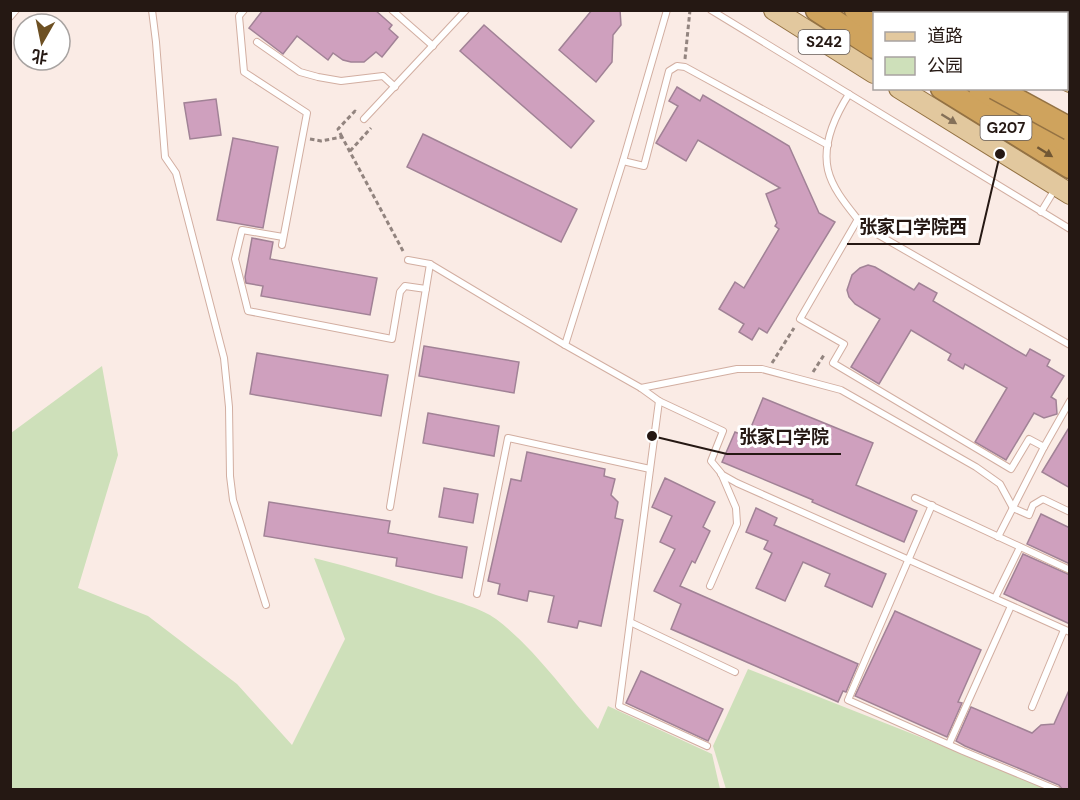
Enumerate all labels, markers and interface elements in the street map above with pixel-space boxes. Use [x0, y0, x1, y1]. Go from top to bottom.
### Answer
north arrow [12, 12, 72, 72]
legend [873, 12, 1068, 90]
text: 道路 [927, 24, 963, 48]
road number: S242 [798, 30, 850, 54]
text: 北 [30, 45, 49, 68]
text: 公园 [927, 54, 963, 78]
one-way arrow [941, 114, 957, 125]
road number: G207 [980, 116, 1032, 140]
one-way arrow [1037, 147, 1053, 158]
callout: 张家口学院西 [847, 208, 979, 244]
text: 张家口学院西 [859, 215, 967, 239]
callout: 张家口学院 [727, 418, 841, 454]
text: 张家口学院 [739, 425, 829, 449]

